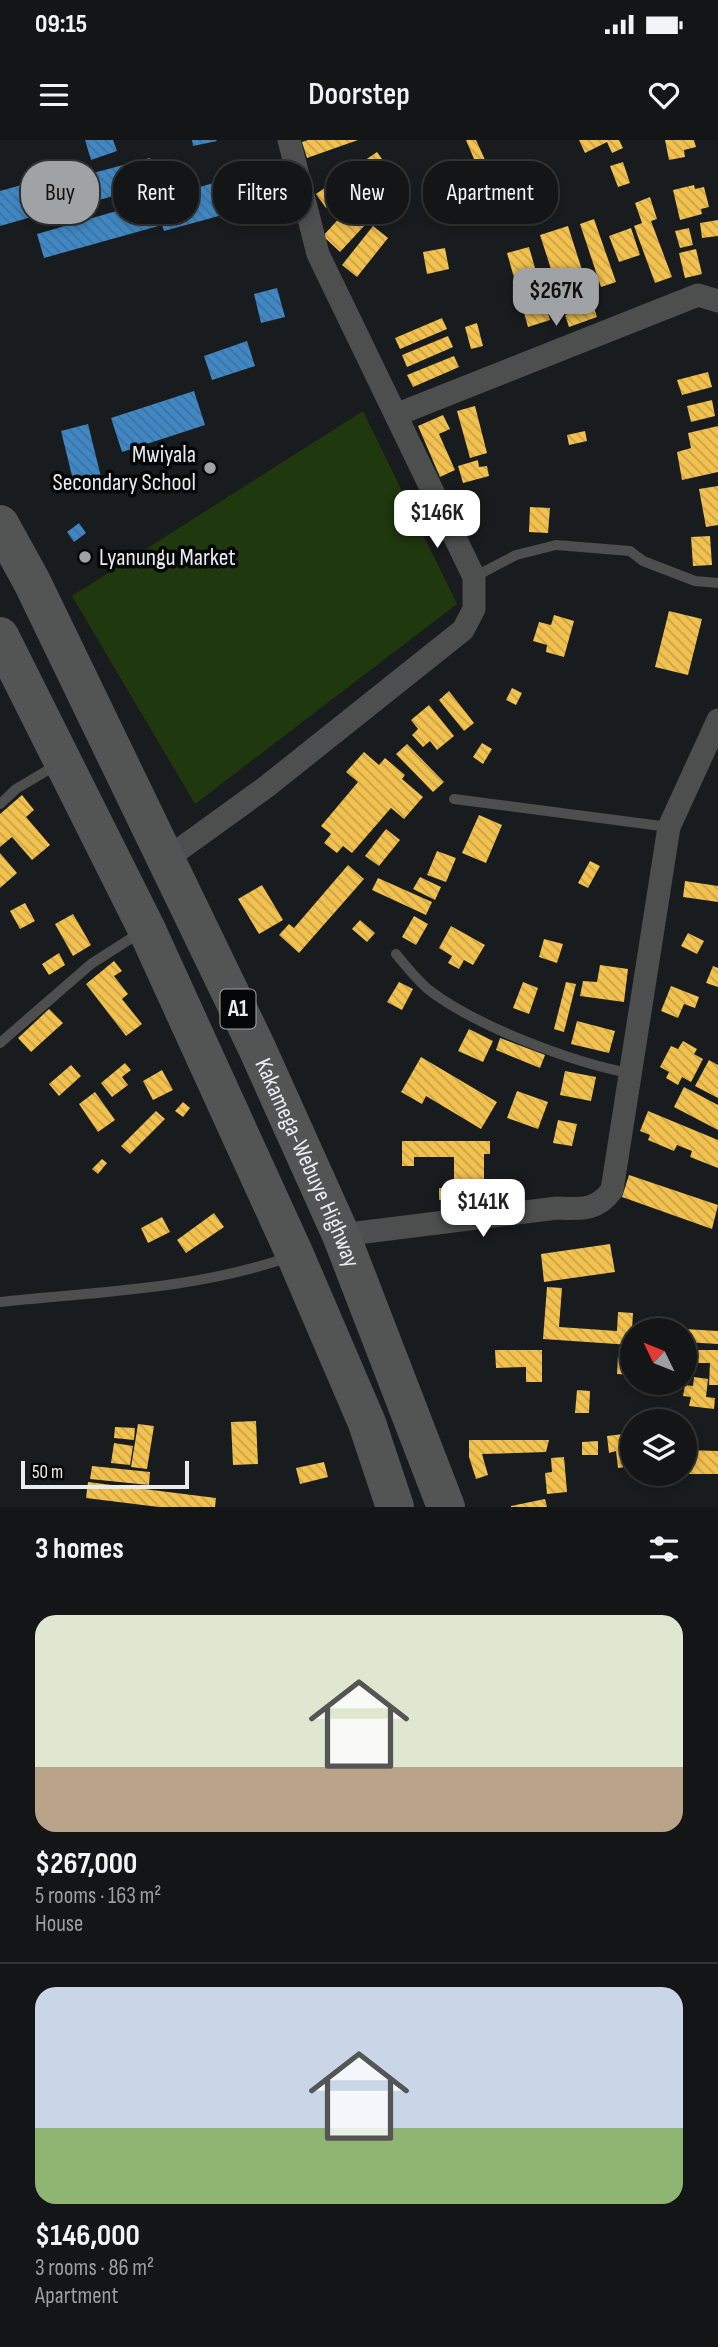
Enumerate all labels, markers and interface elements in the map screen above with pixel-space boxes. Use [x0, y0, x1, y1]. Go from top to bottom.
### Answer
text: 09:15 [35, 9, 87, 40]
text: Doorstep [308, 75, 410, 114]
icon: menu [35, 76, 73, 114]
icon: heart [645, 76, 683, 114]
chip: Buy [21, 161, 99, 224]
chip: Rent [113, 161, 199, 224]
chip: Filters [213, 161, 312, 224]
chip: New [326, 161, 409, 224]
chip: Apartment [423, 161, 558, 224]
pin: $267K [507, 268, 605, 328]
text: $267K [529, 277, 583, 305]
place label: Mwiyala Secondary School [52, 440, 196, 497]
marker: Mwiyala Secondary School [202, 460, 218, 476]
pin: $146K [388, 490, 486, 550]
text: $146K [410, 499, 464, 527]
place label: Lyanungu Market [99, 543, 236, 572]
marker: Lyanungu Market [77, 549, 93, 565]
road number: A1 [220, 989, 256, 1028]
street label: Kakamega-Webuye Highway [249, 1053, 366, 1271]
pin: $141K [434, 1180, 532, 1239]
text: $141K [457, 1188, 509, 1216]
north arrow [620, 1318, 696, 1395]
map controls [620, 1318, 697, 1486]
button: layers [620, 1409, 697, 1486]
scale bar [21, 1458, 189, 1490]
text: 50 m [32, 1461, 63, 1484]
icon: filters [645, 1530, 683, 1568]
text: 3 homes [35, 1531, 124, 1567]
icon: home [296, 1661, 422, 1787]
text: $267,000 [35, 1846, 137, 1882]
text: 5 rooms · 163 m² [35, 1882, 161, 1910]
text: House [35, 1910, 83, 1938]
icon: home [296, 2033, 422, 2159]
text: $146,000 [35, 2218, 140, 2254]
text: 3 rooms · 86 m² [35, 2254, 154, 2282]
text: Apartment [35, 2282, 119, 2310]

